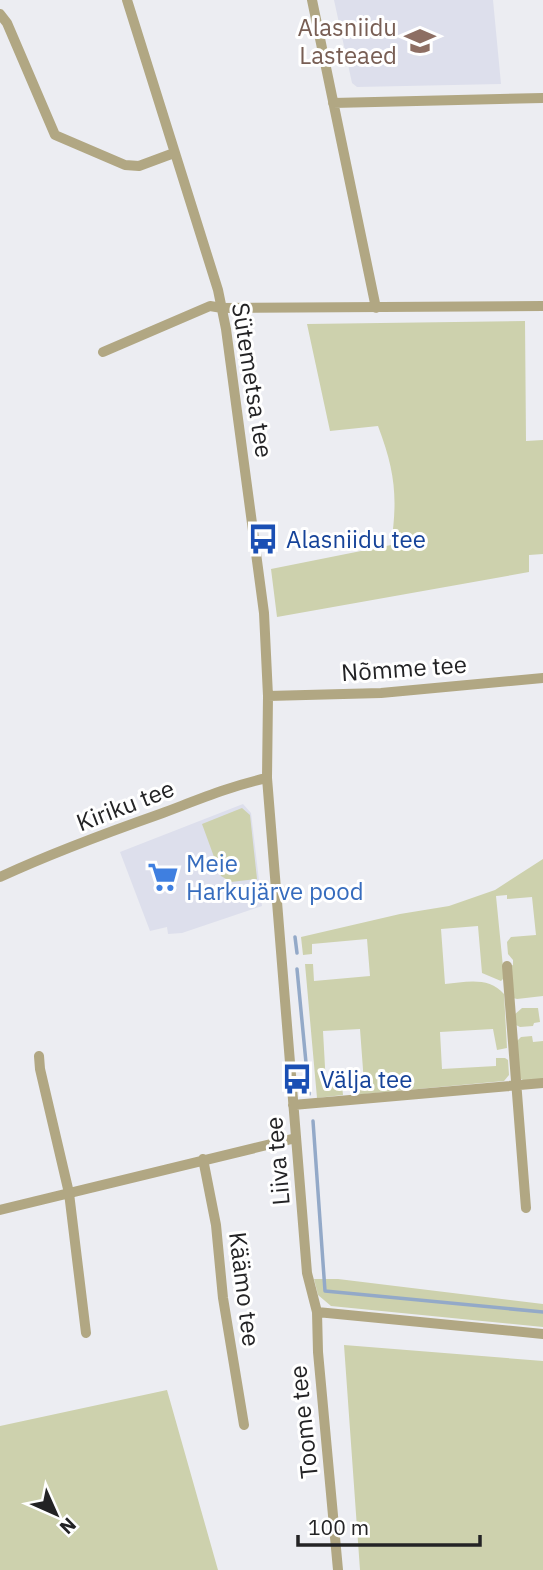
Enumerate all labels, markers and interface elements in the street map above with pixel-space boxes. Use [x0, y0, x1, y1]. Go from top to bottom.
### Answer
place label: Alasniidu Lasteaed [297, 11, 397, 71]
school or university icon: Alasniidu Lasteaed [403, 24, 437, 58]
street label: Sütemetsa tee [225, 300, 281, 460]
bus stop icon: Alasniidu tee [246, 522, 280, 556]
place label: Alasniidu tee [286, 523, 426, 555]
street label: Nõmme tee [340, 648, 468, 688]
street label: Kiriku tee [71, 772, 179, 838]
place label: Meie Harkujärve pood [186, 847, 364, 907]
supermarket icon: Meie Harkujärve pood [146, 860, 180, 894]
bus stop icon: Välja tee [280, 1062, 314, 1096]
place label: Välja tee [320, 1063, 412, 1095]
street label: Liiva tee [257, 1115, 297, 1207]
street label: Käämo tee [222, 1230, 268, 1348]
street label: Toome tee [281, 1364, 325, 1480]
north arrow [21, 1479, 91, 1549]
scale bar [298, 1504, 480, 1548]
text: N [55, 1513, 81, 1539]
text: 100 m [308, 1513, 369, 1541]

